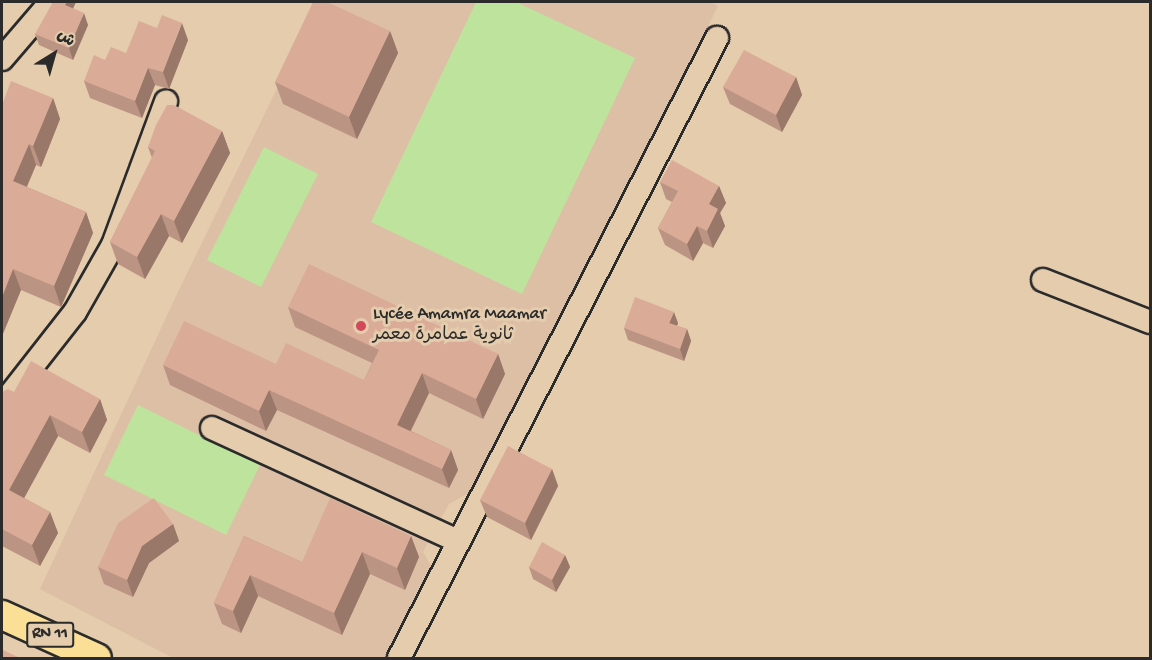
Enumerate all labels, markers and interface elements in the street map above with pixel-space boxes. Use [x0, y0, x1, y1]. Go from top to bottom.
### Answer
north arrow [24, 24, 84, 84]
text: ش [52, 26, 78, 52]
place label: Lycée Amamra Maamar ثانوية عمامرة معمر [373, 305, 546, 348]
marker: Lycée Amamra Maamar ثانوية عمامرة معمر [354, 319, 368, 333]
road number: RN 11 [26, 622, 74, 648]

